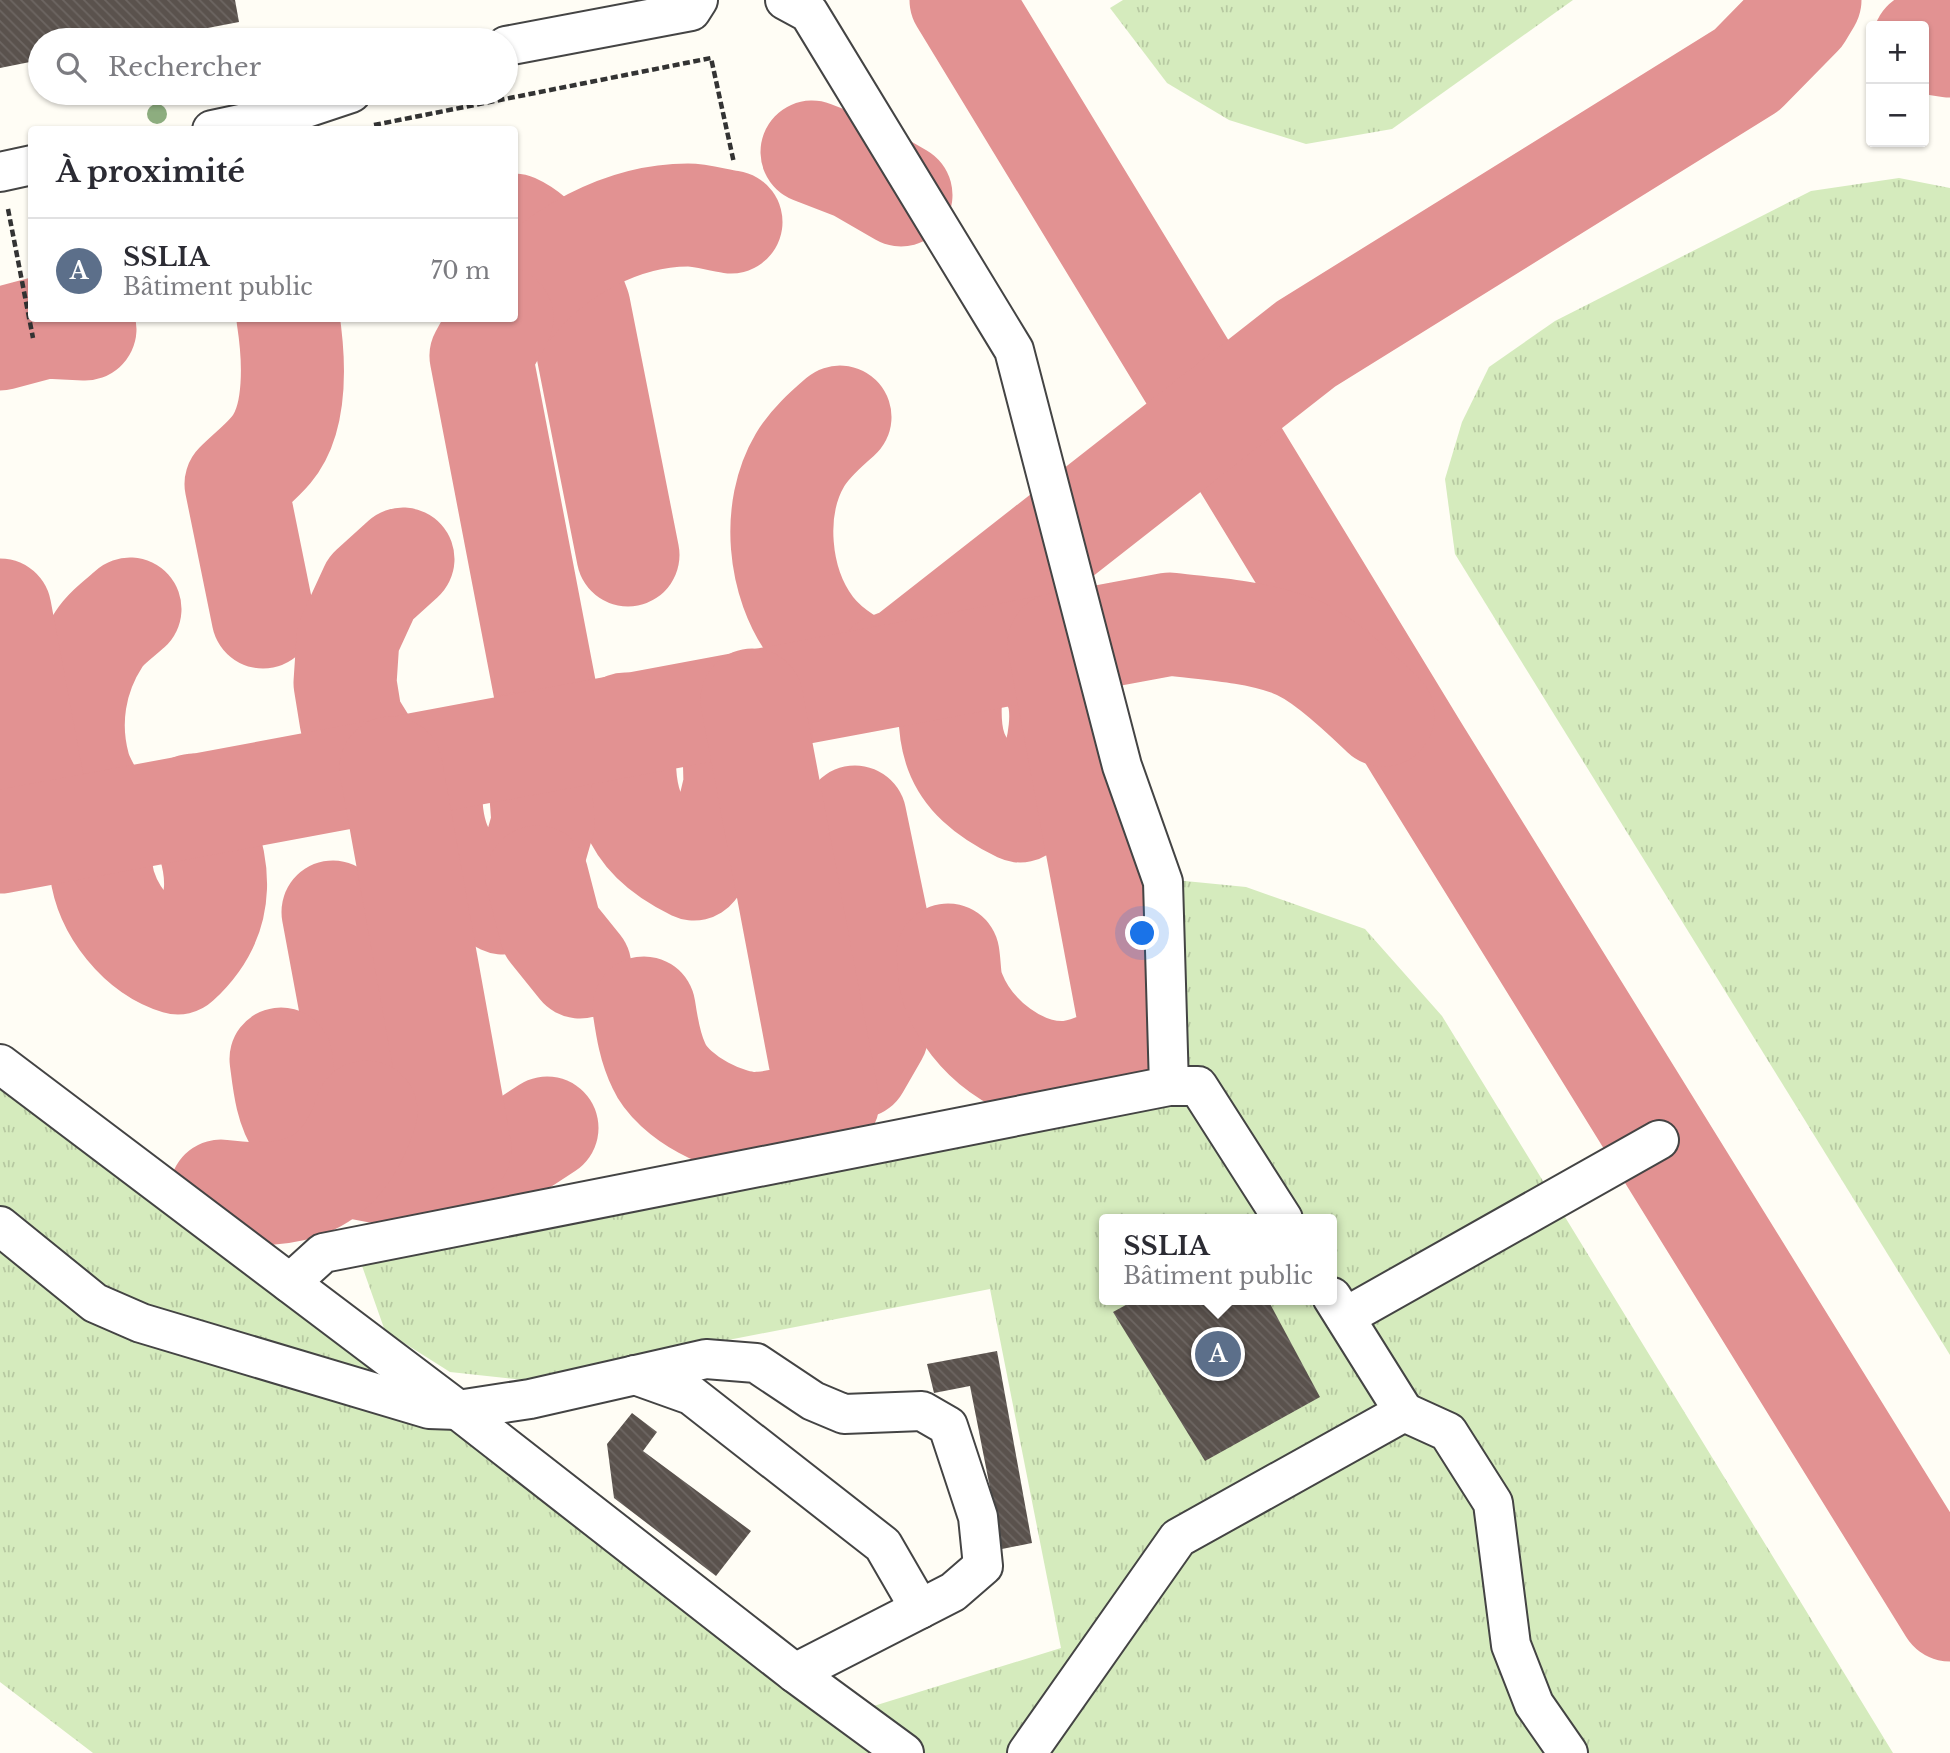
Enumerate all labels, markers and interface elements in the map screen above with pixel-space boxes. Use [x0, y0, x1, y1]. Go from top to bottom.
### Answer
map controls [1866, 21, 1929, 147]
button: + [1866, 21, 1929, 84]
search box [28, 28, 518, 105]
icon: search [52, 48, 90, 86]
text: Rechercher [108, 51, 261, 83]
button: − [1866, 84, 1929, 147]
text: À proximité [56, 153, 245, 190]
text: SSLIA [123, 241, 209, 273]
text: A [70, 257, 88, 285]
text: 70 m [431, 257, 490, 285]
text: Bâtiment public [123, 273, 313, 301]
your location [1125, 916, 1159, 950]
popup [1099, 1214, 1337, 1305]
text: SSLIA [1123, 1230, 1209, 1262]
text: Bâtiment public [1123, 1262, 1313, 1290]
pin: A [1195, 1328, 1241, 1380]

